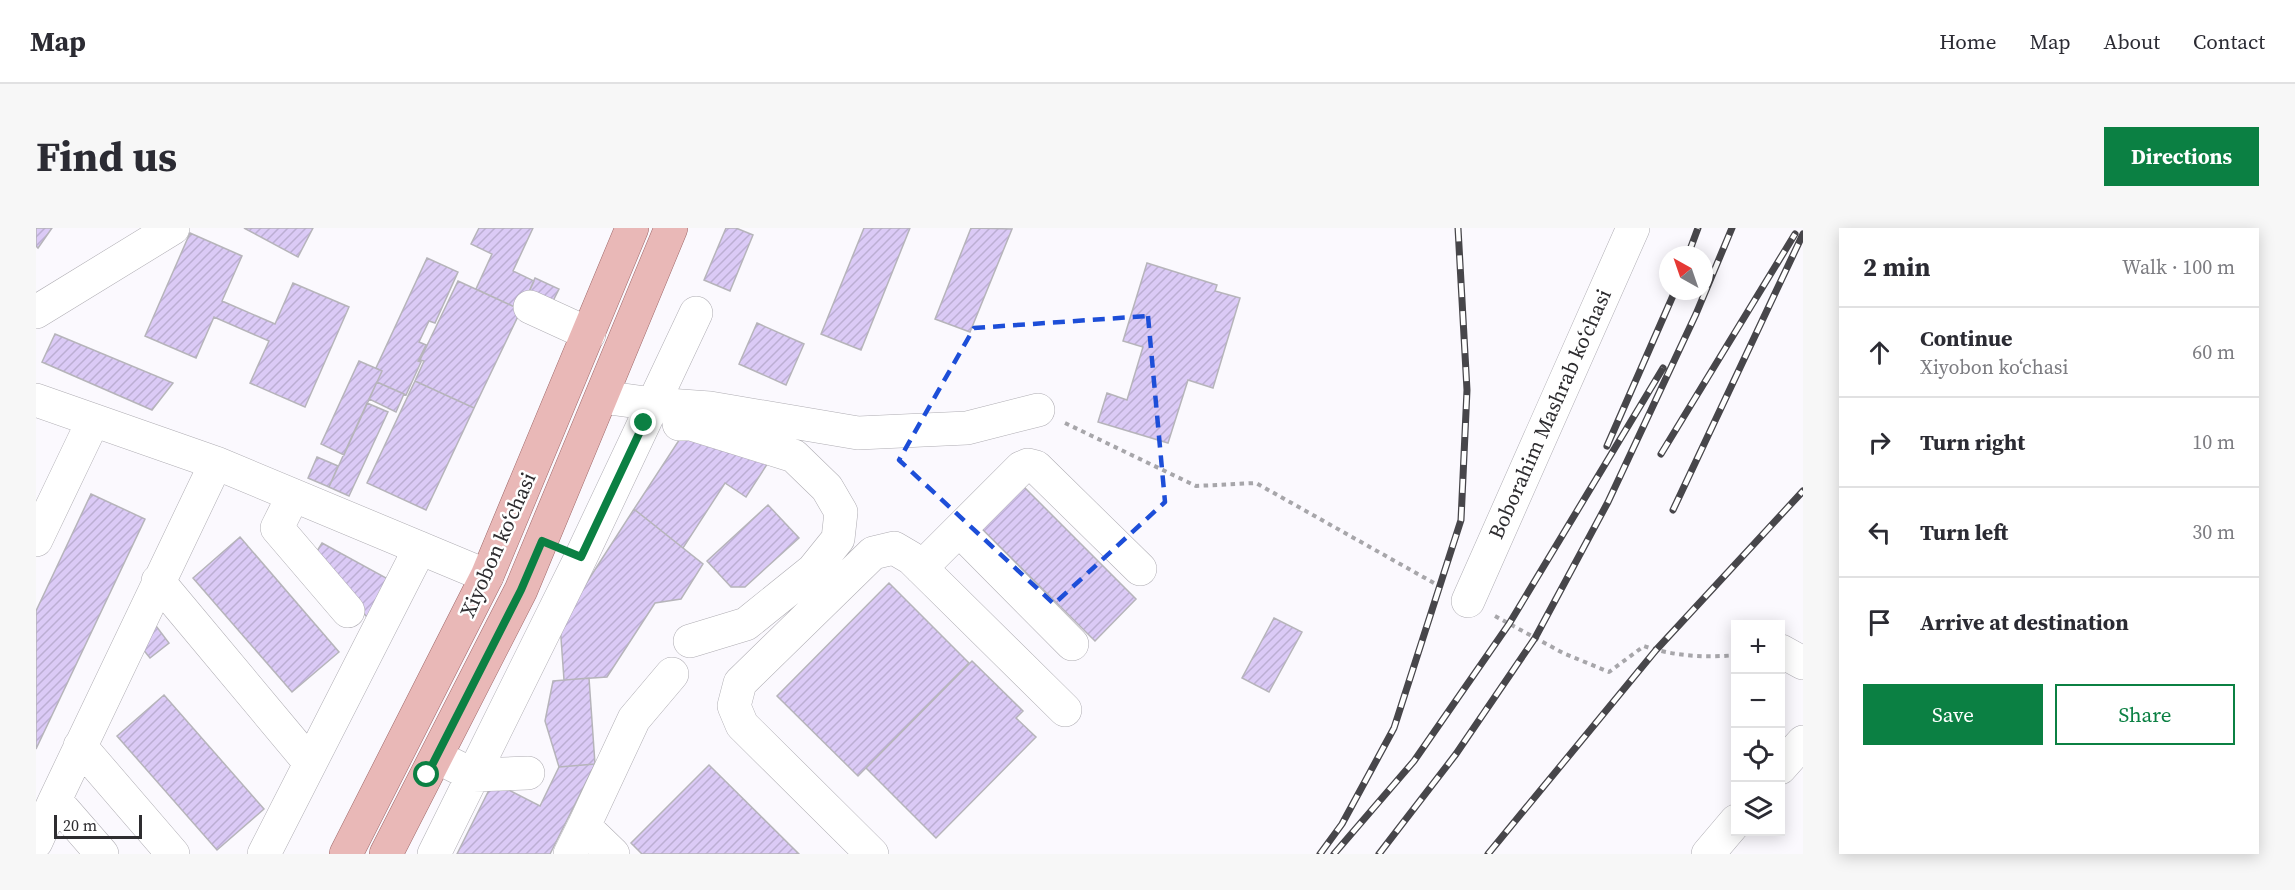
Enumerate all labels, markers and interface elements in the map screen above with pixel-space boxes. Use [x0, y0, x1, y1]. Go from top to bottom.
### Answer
text: Map [30, 22, 86, 60]
text: Home [1939, 27, 1997, 56]
text: Map [2030, 27, 2071, 56]
text: About [2104, 27, 2160, 56]
text: Contact [2193, 27, 2265, 56]
text: Find us [36, 127, 177, 185]
button: Directions [2104, 127, 2259, 186]
north arrow [1659, 246, 1713, 300]
text: 2 min [1863, 249, 1930, 285]
text: Walk · 100 m [2122, 253, 2235, 281]
street label: Boborahim Mashrab koʻchasi [1481, 284, 1618, 543]
text: Continue [1920, 323, 2013, 353]
icon: ahead [1863, 336, 1896, 369]
text: 60 m [2192, 338, 2235, 366]
text: Xiyobon koʻchasi [1920, 353, 2069, 381]
route end [630, 409, 656, 435]
icon: right [1863, 426, 1896, 459]
text: Turn right [1920, 427, 2025, 457]
text: 10 m [2192, 428, 2235, 456]
street label: Xiyobon koʻchasi [453, 468, 543, 622]
icon: left [1863, 516, 1896, 549]
text: Turn left [1920, 517, 2008, 547]
text: 30 m [2192, 518, 2235, 546]
icon: arrive [1863, 606, 1896, 639]
text: Arrive at destination [1920, 607, 2129, 637]
map controls [1731, 620, 1785, 836]
button: + [1731, 620, 1785, 674]
button: − [1731, 674, 1785, 728]
button: Save [1863, 684, 2043, 745]
button: Share [2055, 684, 2235, 745]
button: locate [1731, 728, 1785, 782]
route start [413, 761, 439, 787]
button: layers [1731, 782, 1785, 836]
scale bar [54, 812, 142, 840]
text: 20 m [63, 814, 97, 836]

